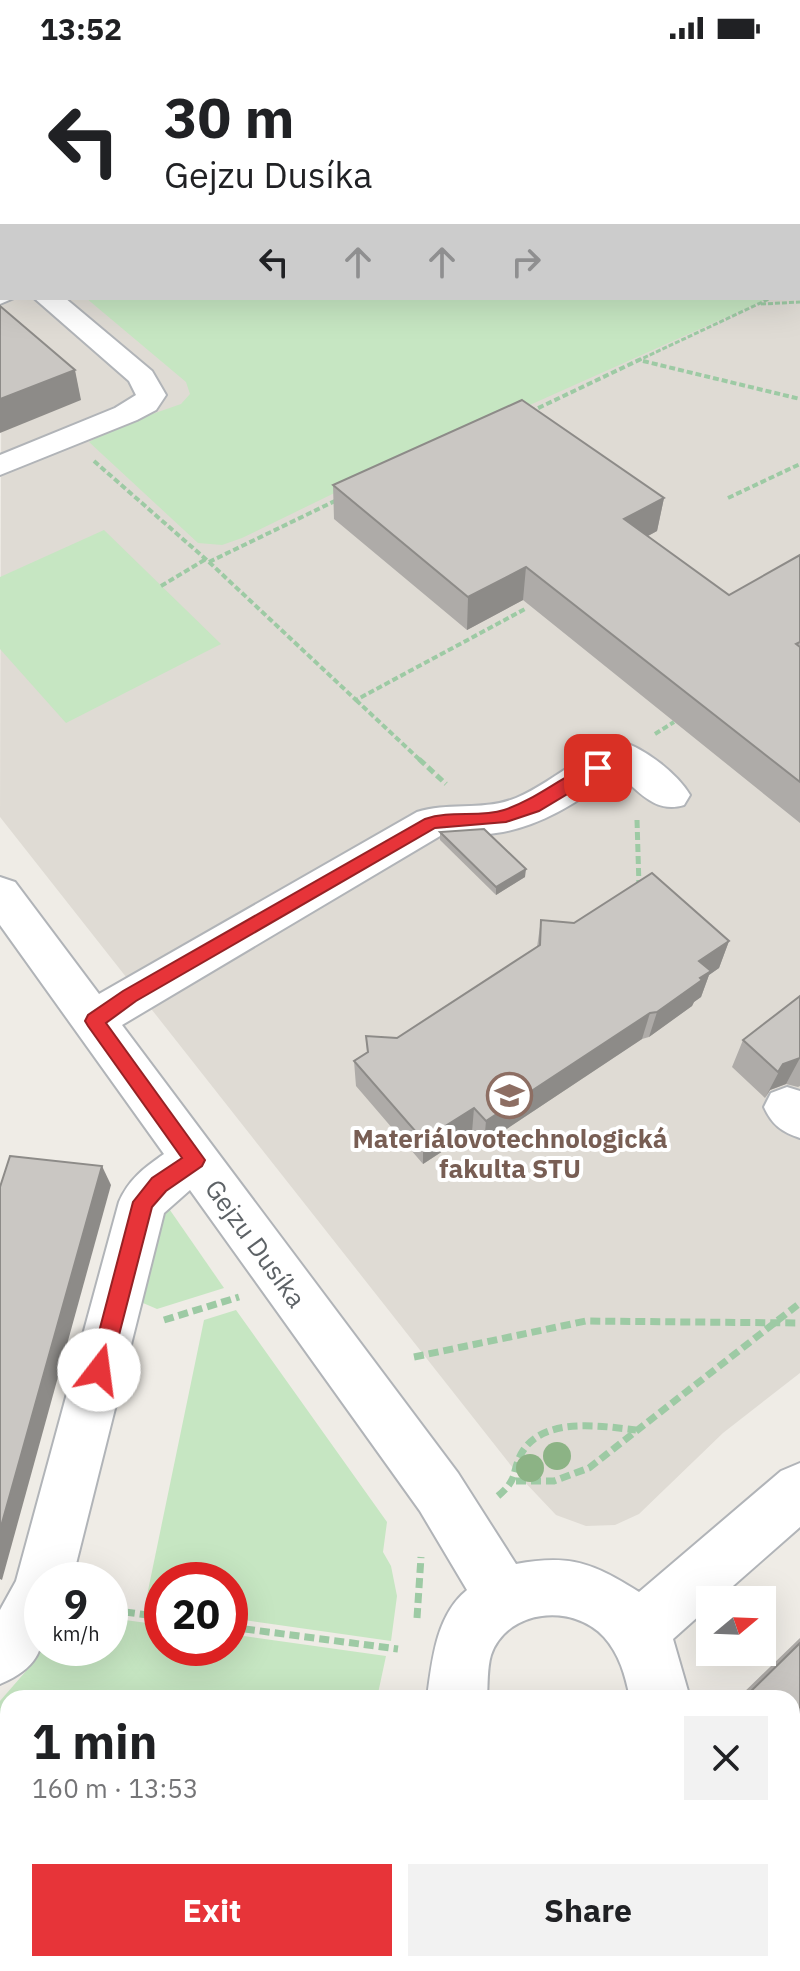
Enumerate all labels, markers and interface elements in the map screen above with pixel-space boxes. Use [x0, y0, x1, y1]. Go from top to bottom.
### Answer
text: 13:52 [40, 9, 122, 48]
text: 30 m [164, 81, 294, 153]
icon: left [32, 88, 136, 192]
text: Gejzu Dusíka [164, 151, 373, 198]
icon: left [252, 240, 296, 284]
icon: ahead [336, 240, 380, 284]
icon: ahead [420, 240, 464, 284]
icon: right [504, 240, 548, 284]
pin [564, 734, 632, 802]
icon: arrive [576, 746, 620, 790]
school or university icon: Materiálovotechnologická fakulta STU [486, 1071, 534, 1119]
place label: Materiálovotechnologická fakulta STU [353, 1121, 668, 1185]
street label: Gejzu Dusíka [198, 1172, 314, 1314]
position arrow [57, 1328, 141, 1412]
speed limit sign: 20 [144, 1562, 248, 1666]
text: 9 [64, 1578, 88, 1630]
north arrow [696, 1586, 776, 1666]
map controls [696, 1586, 776, 1666]
text: km/h [52, 1620, 100, 1647]
text: 1 min [32, 1710, 157, 1772]
button: close [684, 1716, 768, 1800]
text: 160 m · 13:53 [32, 1771, 198, 1805]
button: Exit [32, 1864, 392, 1956]
button: Share [408, 1864, 768, 1956]

